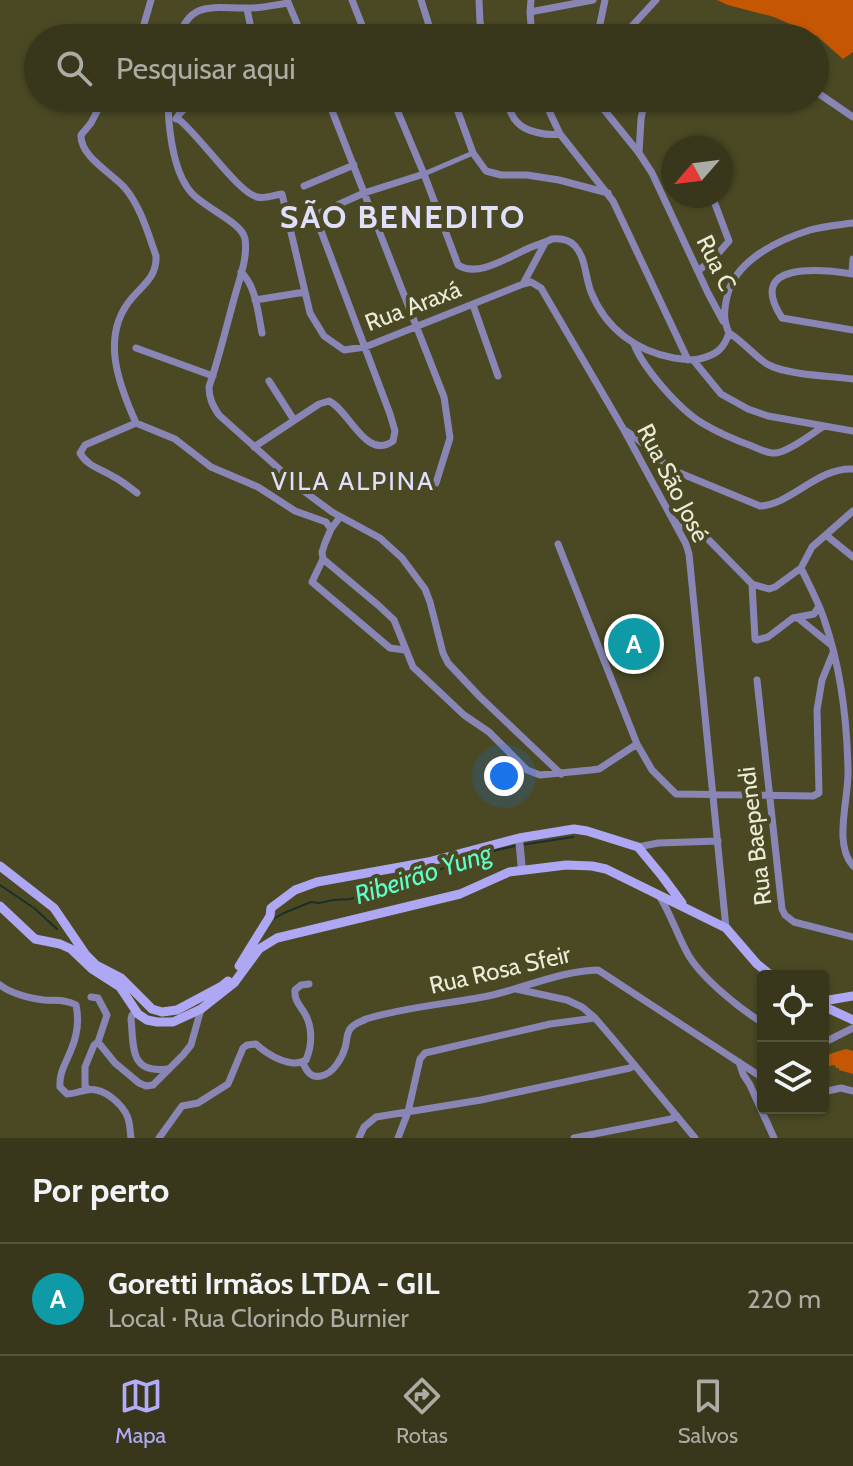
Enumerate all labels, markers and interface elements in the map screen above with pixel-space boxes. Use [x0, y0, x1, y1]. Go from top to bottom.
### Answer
search box [24, 24, 829, 112]
icon: search [52, 46, 96, 90]
text: Pesquisar aqui [116, 50, 296, 87]
north arrow [661, 136, 733, 208]
district label: SÃO BENEDITO [280, 197, 526, 236]
street label: Rua C [691, 230, 742, 295]
street label: Rua Araxá [361, 274, 465, 337]
street label: Rua São José [631, 419, 716, 547]
district label: VILA ALPINA [271, 465, 435, 497]
pin: A [608, 614, 660, 674]
your location [484, 756, 524, 796]
street label: Rua Baependi [732, 765, 777, 907]
water label: Ribeirão Yung [350, 836, 497, 911]
street label: Rua Rosa Sfeir [426, 939, 574, 1000]
map controls [757, 970, 829, 1114]
button: locate [757, 970, 829, 1042]
button: layers [757, 1042, 829, 1114]
text: Por perto [32, 1169, 169, 1211]
text: Goretti Irmãos LTDA - GIL [108, 1265, 439, 1302]
text: A [50, 1283, 66, 1315]
text: 220 m [747, 1283, 821, 1315]
text: Local · Rua Clorindo Burnier [108, 1302, 409, 1334]
tab: Mapa [115, 1374, 166, 1449]
tab: Rotas [396, 1374, 448, 1449]
tab: Salvos [678, 1374, 738, 1449]

